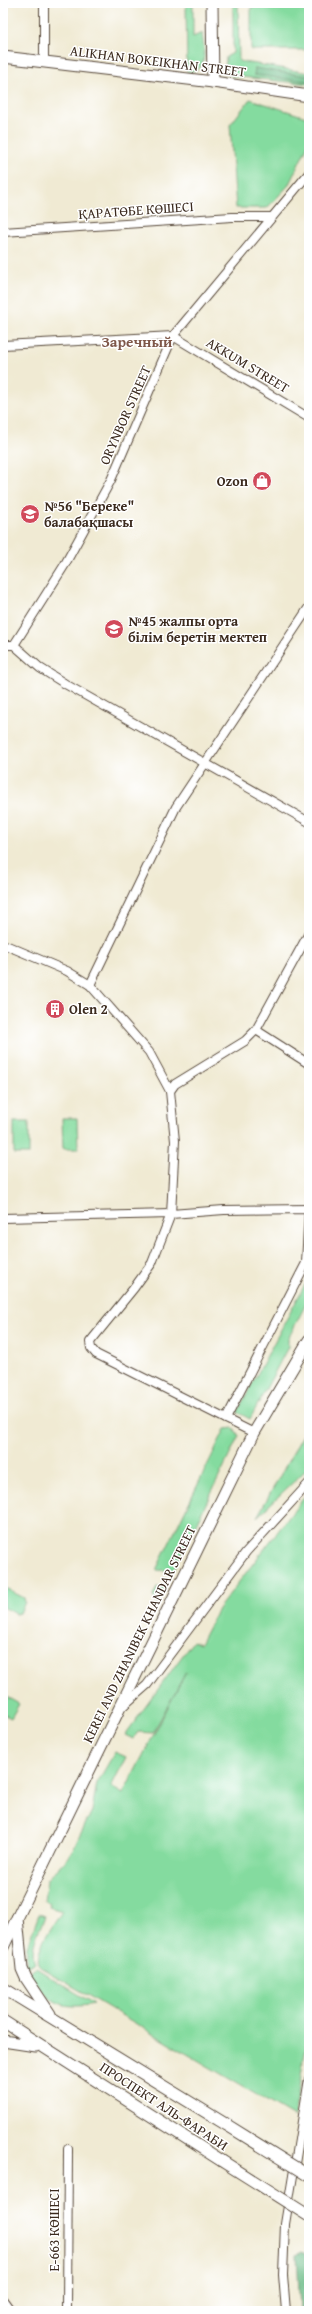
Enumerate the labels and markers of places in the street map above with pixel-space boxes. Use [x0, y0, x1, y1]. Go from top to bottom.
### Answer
shop icon: Ozon [251, 470, 273, 492]
place label: Ozon [217, 471, 249, 491]
place label: №56 "Береке" балабақшасы [44, 496, 134, 532]
school or university icon: №56 "Береке" балабақшасы [19, 503, 41, 525]
place label: №45 жалпы орта білім беретін мектеп [128, 611, 267, 647]
school or university icon: №45 жалпы орта білім беретін мектеп [103, 618, 125, 640]
building icon: Olen 2 [44, 998, 66, 1020]
place label: Olen 2 [69, 999, 108, 1019]

